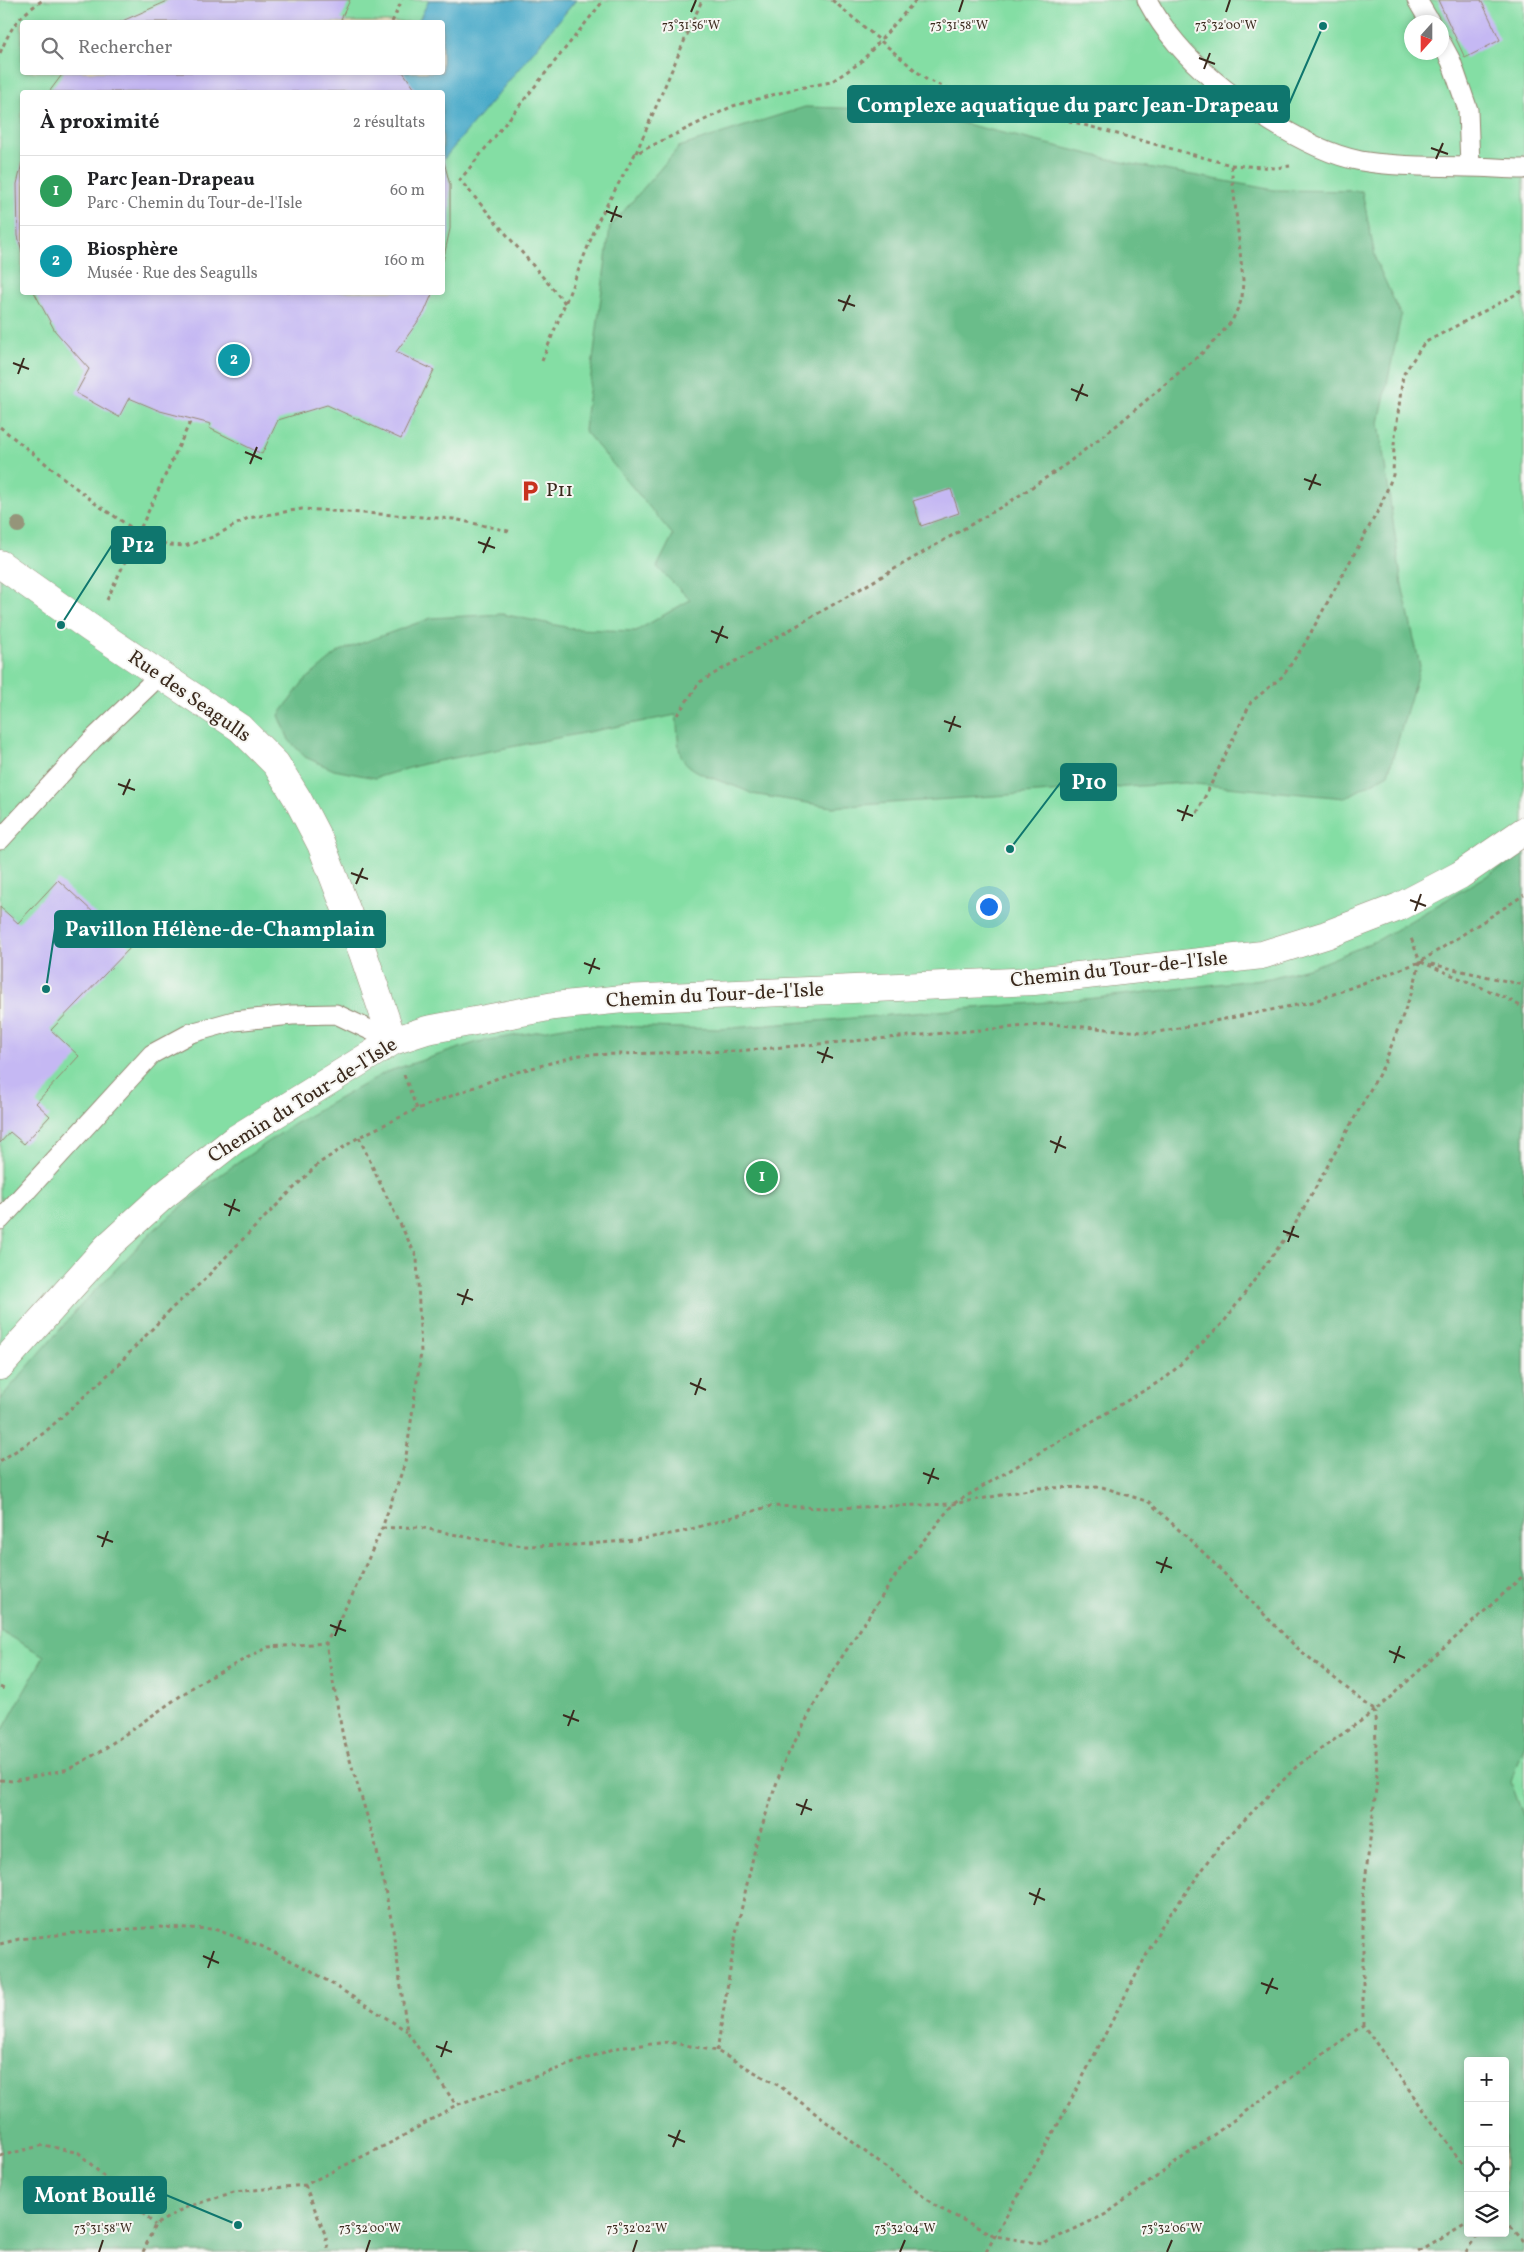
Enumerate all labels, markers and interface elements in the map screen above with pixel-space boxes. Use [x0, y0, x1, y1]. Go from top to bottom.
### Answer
north arrow [1404, 15, 1449, 60]
text: 73°31'56"W [662, 18, 720, 34]
text: 73°31'58"W [930, 18, 988, 34]
text: 73°32'00"W [1195, 18, 1257, 34]
search box [20, 20, 445, 75]
icon: search [38, 34, 66, 62]
text: Rechercher [78, 35, 172, 61]
callout: Complexe aquatique du parc Jean-Drapeau [848, 86, 1289, 122]
text: Complexe aquatique du parc Jean-Drapeau [857, 92, 1279, 121]
text: À proximité [40, 108, 159, 137]
text: 2 résultats [352, 112, 425, 134]
text: Parc Jean-Drapeau [87, 167, 255, 193]
text: 1 [53, 180, 59, 202]
text: 60 m [390, 180, 425, 202]
text: Parc · Chemin du Tour-de-l'Isle [87, 193, 302, 215]
text: Biosphère [87, 237, 178, 263]
text: 2 [52, 250, 60, 272]
text: 160 m [384, 250, 425, 272]
text: Musée · Rue des Seagulls [87, 263, 258, 285]
pin: 2 [218, 341, 250, 379]
place label: P11 [546, 477, 573, 505]
parking icon: P11 [517, 478, 543, 504]
callout: P12 [112, 527, 165, 563]
text: P12 [122, 532, 154, 561]
street label: Rue des Seagulls [122, 644, 256, 750]
callout: P10 [1061, 764, 1116, 800]
text: P10 [1072, 769, 1106, 798]
your location [976, 894, 1002, 920]
callout: Pavillon Hélène-de-Champlain [55, 911, 385, 947]
text: Pavillon Hélène-de-Champlain [65, 916, 375, 945]
street label: Chemin du Tour-de-l'Isle [1009, 945, 1229, 995]
street label: Chemin du Tour-de-l'Isle [605, 976, 825, 1016]
street label: Chemin du Tour-de-l'Isle [203, 1031, 403, 1171]
pin: 1 [746, 1158, 778, 1196]
map controls [1464, 2057, 1509, 2237]
button: + [1464, 2057, 1509, 2102]
button: − [1464, 2102, 1509, 2147]
button: locate [1464, 2147, 1509, 2192]
callout: Mont Boullé [24, 2177, 166, 2213]
text: Mont Boullé [34, 2182, 156, 2211]
button: layers [1464, 2192, 1509, 2237]
text: 73°31'58"W [74, 2221, 132, 2237]
text: 73°32'00"W [339, 2221, 401, 2237]
text: 73°32'02"W [607, 2221, 667, 2237]
text: 73°32'04"W [874, 2221, 936, 2237]
text: 73°32'06"W [1142, 2221, 1202, 2237]

